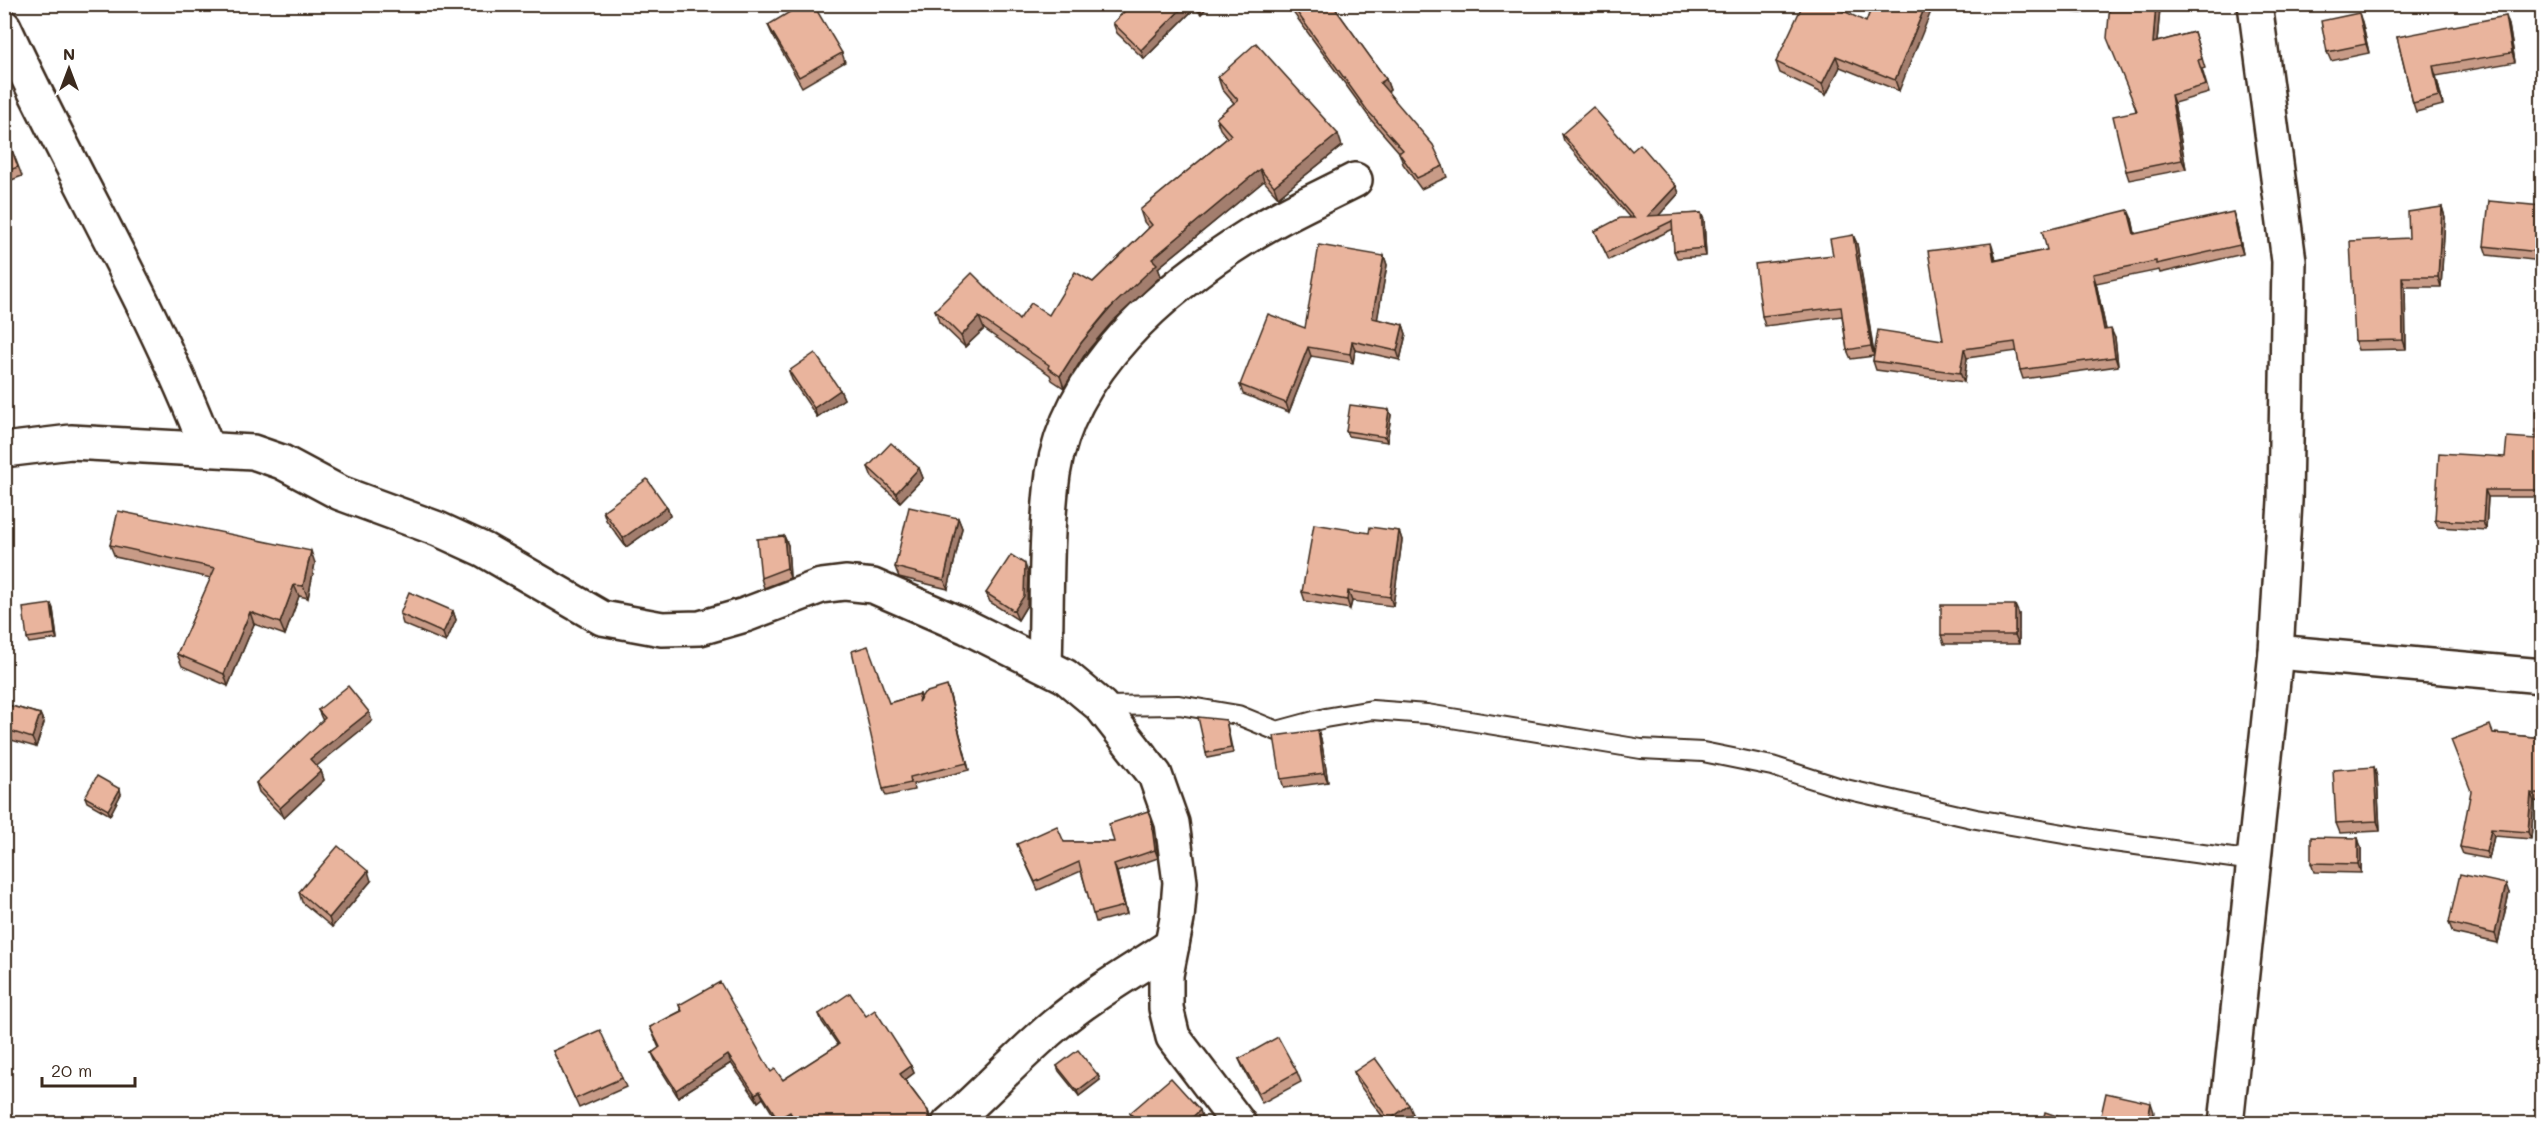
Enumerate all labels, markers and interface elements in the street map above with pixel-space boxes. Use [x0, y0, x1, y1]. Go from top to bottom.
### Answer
north arrow [39, 39, 99, 99]
text: N [63, 43, 75, 64]
scale bar [42, 1050, 135, 1088]
text: 20 m [51, 1058, 92, 1082]

